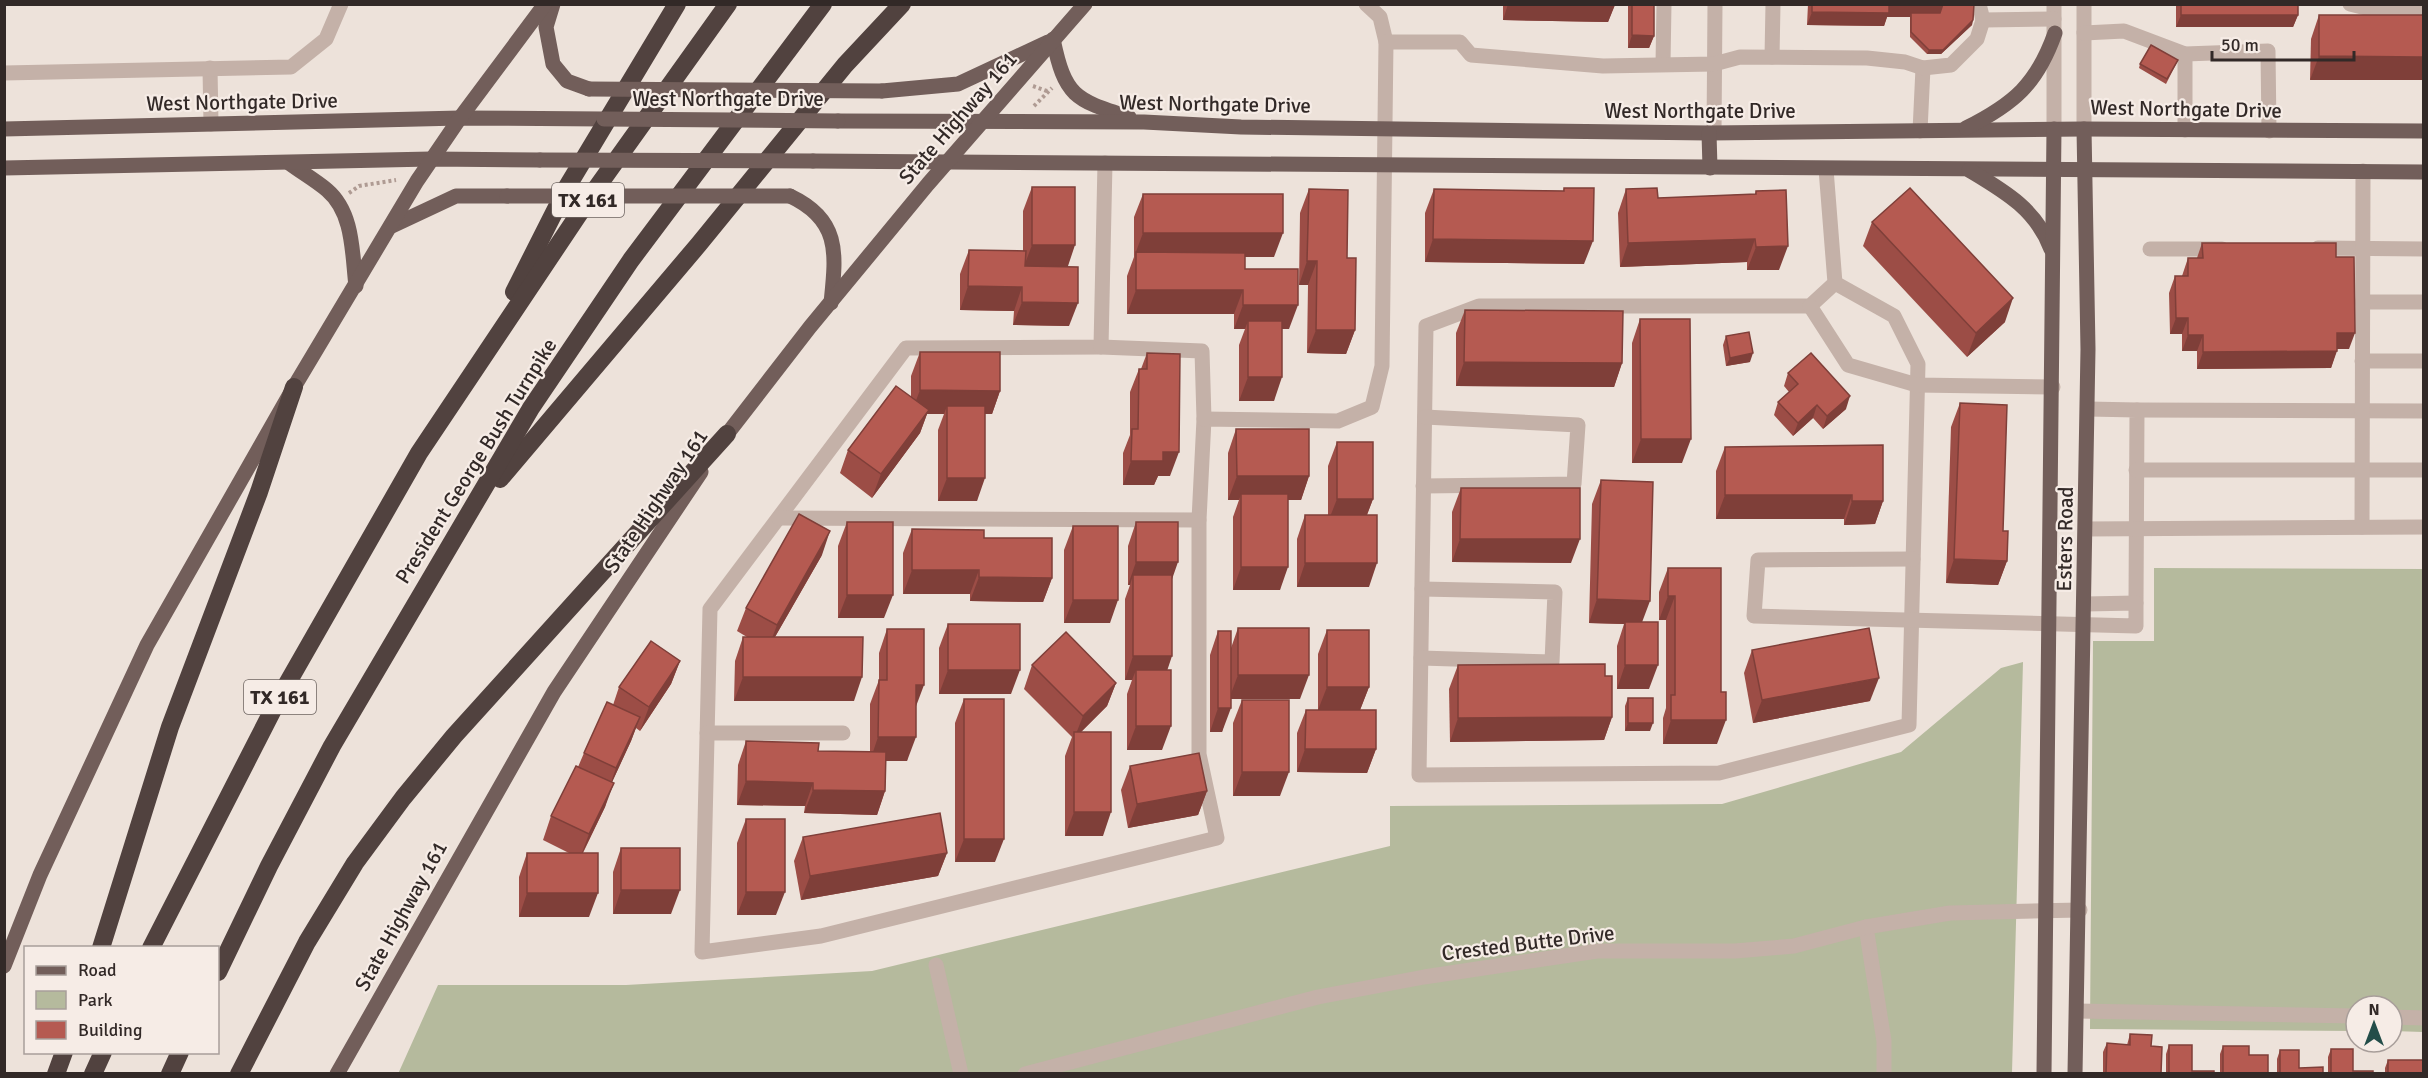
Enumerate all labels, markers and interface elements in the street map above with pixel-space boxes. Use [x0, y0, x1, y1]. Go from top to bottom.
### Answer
scale bar [2212, 24, 2354, 62]
text: 50 m [2221, 34, 2259, 56]
street label: State Highway 161 [893, 46, 1023, 190]
street label: West Northgate Drive [632, 86, 824, 112]
street label: West Northgate Drive [146, 87, 338, 117]
street label: West Northgate Drive [1119, 89, 1311, 119]
street label: West Northgate Drive [2090, 94, 2282, 124]
street label: West Northgate Drive [1604, 98, 1796, 124]
road number: TX 161 [552, 183, 624, 217]
street label: President George Bush Turnpike [390, 334, 562, 588]
street label: State Highway 161 [598, 424, 714, 578]
street label: Esters Road [2051, 486, 2079, 592]
road number: TX 161 [244, 680, 316, 714]
street label: State Highway 161 [349, 836, 453, 996]
street label: Crested Butte Drive [1440, 919, 1616, 967]
legend [24, 946, 219, 1054]
text: Road [78, 959, 117, 981]
text: Park [78, 989, 113, 1011]
north arrow [2344, 994, 2404, 1054]
text: N [2368, 1000, 2380, 1020]
text: Building [78, 1019, 142, 1041]

